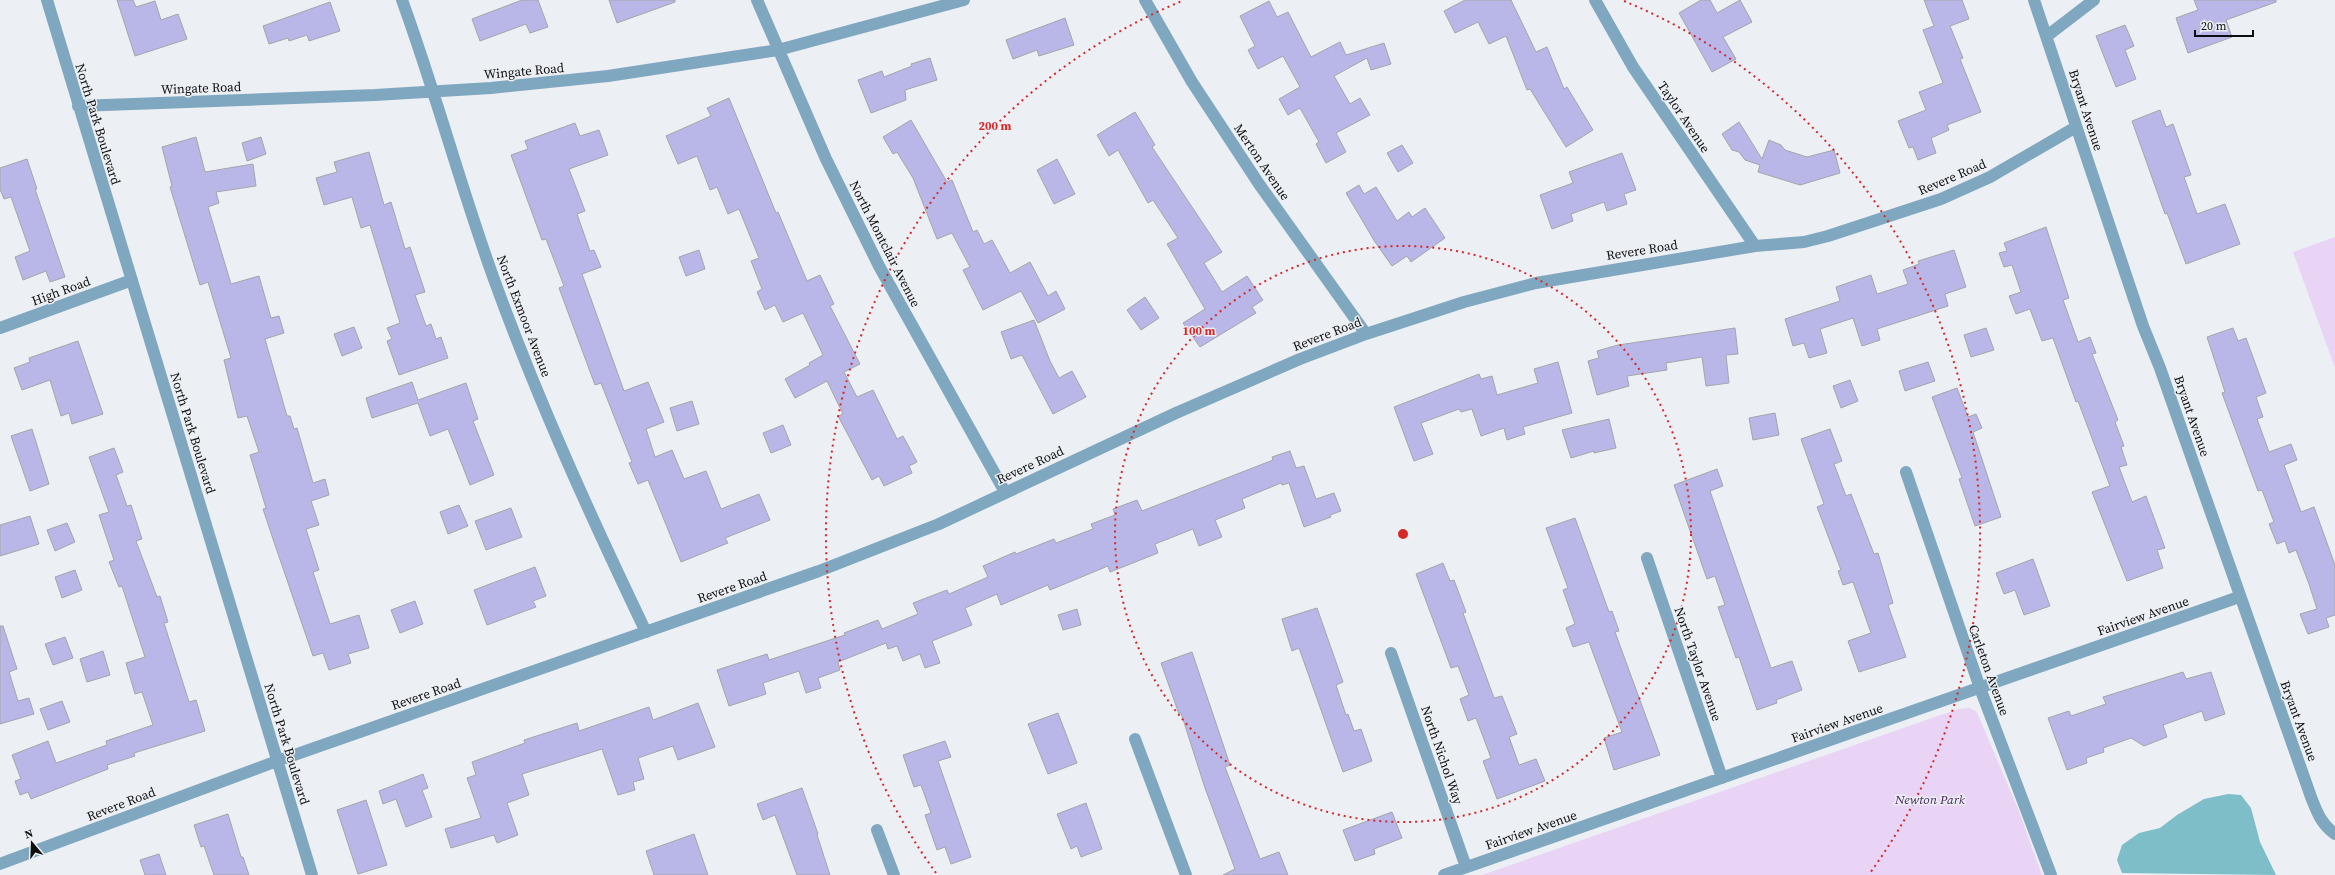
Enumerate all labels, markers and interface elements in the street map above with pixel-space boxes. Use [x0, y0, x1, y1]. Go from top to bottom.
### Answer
scale bar [2195, 12, 2253, 38]
text: 20 m [2201, 18, 2227, 34]
street label: Wingate Road [483, 59, 565, 83]
street label: North Park Boulevard [71, 61, 125, 187]
street label: Bryant Avenue [2065, 67, 2107, 153]
street label: Wingate Road [161, 78, 242, 98]
street label: Taylor Avenue [1654, 78, 1714, 156]
text: 200 m [979, 118, 1012, 134]
street label: Merton Avenue [1230, 120, 1294, 204]
street label: Revere Road [1915, 155, 1989, 199]
street label: North Montclair Avenue [846, 178, 924, 310]
street label: Revere Road [1605, 236, 1680, 264]
street label: North Exmoor Avenue [493, 253, 555, 380]
street label: High Road [29, 272, 93, 309]
street label: Revere Road [1290, 313, 1364, 355]
text: 100 m [1183, 323, 1216, 339]
street label: North Park Boulevard [166, 370, 220, 496]
street label: Bryant Avenue [2170, 373, 2214, 459]
street label: Revere Road [994, 442, 1067, 488]
centre of rings [1396, 527, 1410, 541]
street label: Revere Road [695, 567, 770, 607]
street label: Fairview Avenue [2095, 592, 2191, 640]
street label: North Taylor Avenue [1671, 605, 1726, 724]
street label: Carleton Avenue [1965, 622, 2013, 718]
street label: Revere Road [389, 674, 464, 714]
street label: Bryant Avenue [2277, 678, 2322, 764]
street label: North Park Boulevard [260, 681, 314, 807]
street label: Fairview Avenue [1789, 699, 1885, 747]
street label: North Nichol Way [1417, 704, 1467, 807]
street label: Revere Road [84, 783, 158, 825]
park label: Newton Park [1894, 791, 1966, 808]
street label: Fairview Avenue [1483, 806, 1579, 854]
north arrow [12, 823, 52, 863]
text: N [23, 826, 35, 842]

